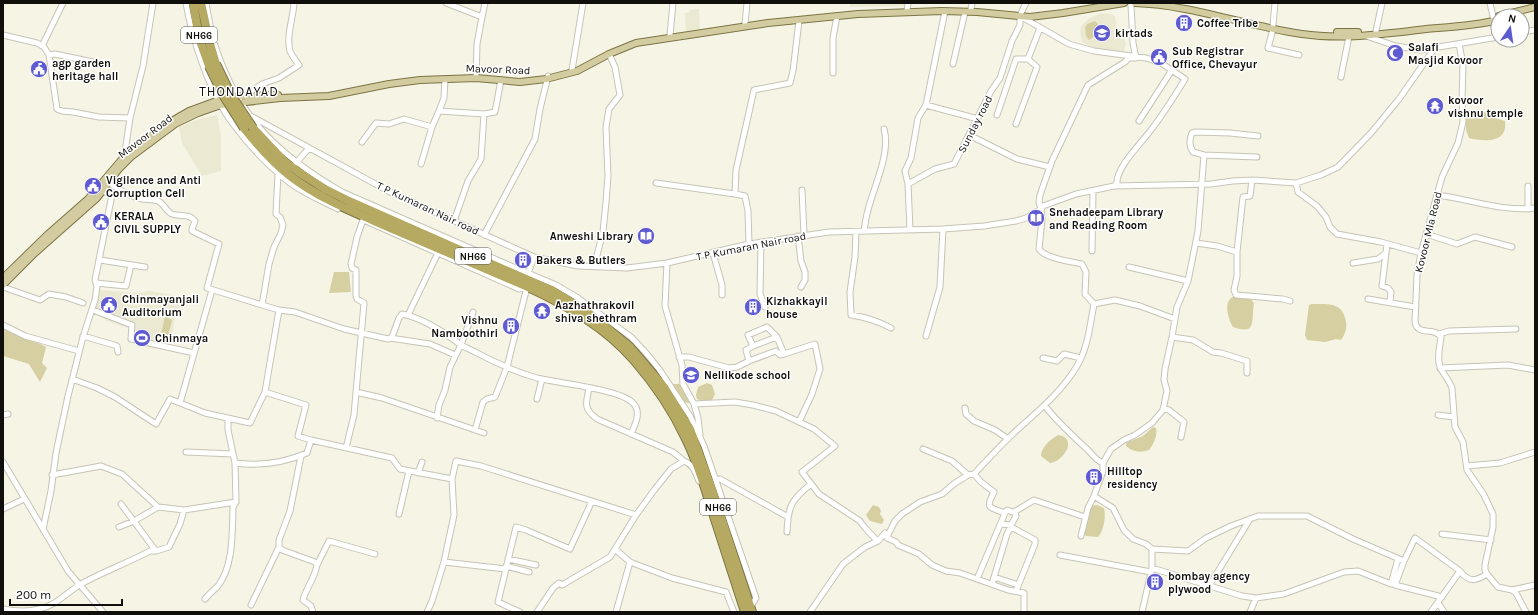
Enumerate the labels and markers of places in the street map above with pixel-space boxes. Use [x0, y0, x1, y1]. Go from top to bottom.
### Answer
building icon: Coffee Tribe [1174, 13, 1194, 33]
place label: Coffee Tribe [1197, 17, 1258, 30]
school or university icon: kirtads [1092, 23, 1112, 43]
place label: kirtads [1115, 27, 1153, 40]
place label: Salafi Masjid Kovoor [1408, 41, 1483, 67]
mosque icon: Salafi Masjid Kovoor [1385, 43, 1405, 63]
place label: Sub Registrar Office, Chevayur [1172, 45, 1258, 71]
public building icon: Sub Registrar Office, Chevayur [1149, 47, 1169, 67]
place label: agp garden heritage hall [52, 57, 118, 83]
public building icon: agp garden heritage hall [29, 59, 49, 79]
place label: kovoor vishnu temple [1448, 94, 1523, 120]
temple icon: kovoor vishnu temple [1425, 96, 1445, 116]
place label: Vigilence and Anti Corruption Cell [106, 174, 201, 200]
public building icon: Vigilence and Anti Corruption Cell [83, 176, 103, 196]
place label: Snehadeepam Library and Reading Room [1049, 206, 1164, 232]
library icon: Snehadeepam Library and Reading Room [1026, 208, 1046, 228]
place label: KERALA CIVIL SUPPLY [114, 210, 181, 236]
public building icon: KERALA CIVIL SUPPLY [91, 212, 111, 232]
library icon: Anweshi Library [636, 226, 656, 246]
place label: Anweshi Library [550, 230, 633, 243]
building icon: Bakers & Butlers [513, 250, 533, 270]
place label: Bakers & Butlers [536, 254, 626, 267]
place label: Chinmayanjali Auditorium [122, 293, 199, 319]
public building icon: Chinmayanjali Auditorium [99, 295, 119, 315]
place label: Kizhakkayil house [766, 295, 827, 321]
building icon: Kizhakkayil house [743, 297, 763, 317]
place label: Aazhathrakovil shiva shethram [555, 299, 637, 325]
temple icon: Aazhathrakovil shiva shethram [532, 301, 552, 321]
place label: Vishnu Namboothiri [431, 314, 498, 340]
building icon: Vishnu Namboothiri [501, 316, 521, 336]
sports icon: Chinmaya [132, 328, 152, 348]
place label: Chinmaya [155, 332, 208, 345]
school or university icon: Nellikode school [681, 365, 701, 385]
place label: Nellikode school [704, 369, 790, 382]
place label: Hilltop residency [1107, 465, 1158, 491]
building icon: Hilltop residency [1084, 467, 1104, 487]
place label: bombay agency plywood [1168, 570, 1250, 596]
building icon: bombay agency plywood [1145, 572, 1165, 592]

